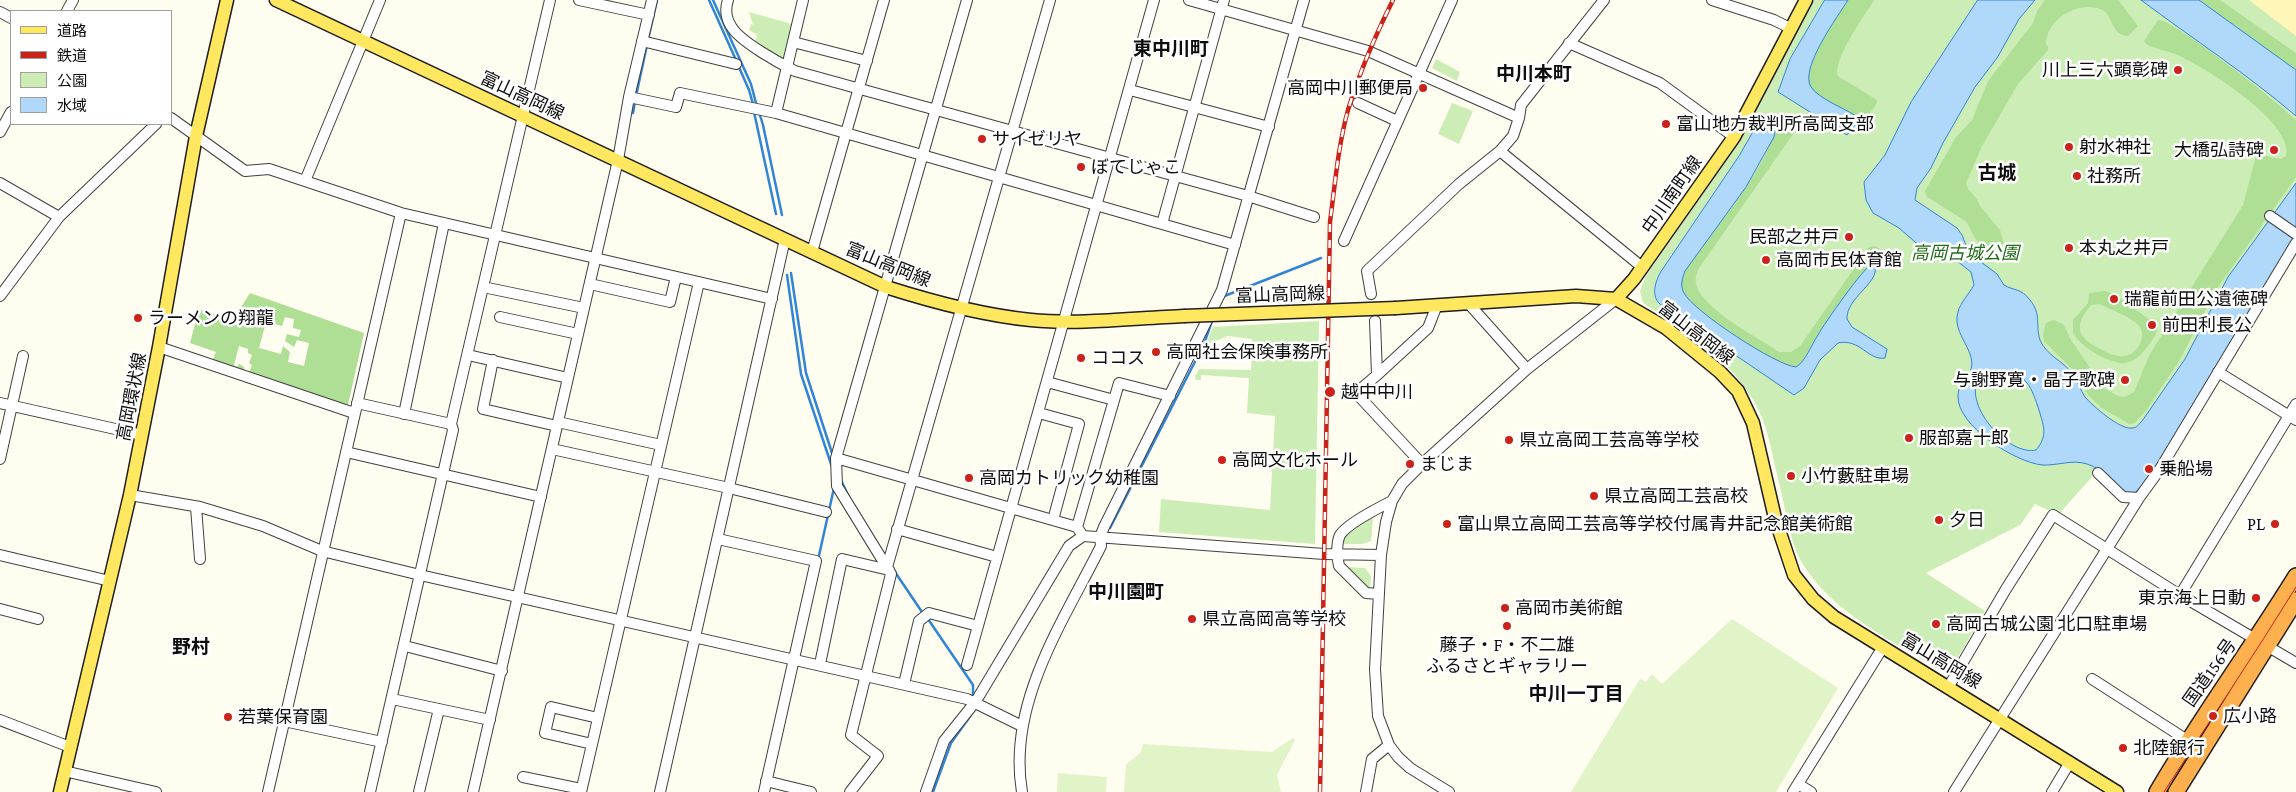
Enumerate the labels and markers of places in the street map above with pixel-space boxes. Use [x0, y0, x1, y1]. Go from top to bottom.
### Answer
place label: 川上三六顕彰碑 [2042, 59, 2168, 81]
marker: 川上三六顕彰碑 [2172, 64, 2184, 76]
place label: 高岡中川郵便局 [1287, 77, 1413, 99]
marker: 高岡中川郵便局 [1417, 82, 1429, 94]
place label: 富山地方裁判所高岡支部 [1676, 113, 1874, 135]
marker: 富山地方裁判所高岡支部 [1660, 118, 1672, 130]
place label: サイゼリヤ [992, 128, 1082, 150]
marker: サイゼリヤ [976, 133, 988, 145]
place label: 射水神社 [2079, 136, 2151, 158]
place label: 大橋弘詩碑 [2174, 139, 2264, 161]
marker: 射水神社 [2063, 141, 2075, 153]
marker: 大橋弘詩碑 [2268, 144, 2280, 156]
place label: ぼてじゃこ [1091, 156, 1181, 178]
marker: ぼてじゃこ [1075, 161, 1087, 173]
place label: 社務所 [2087, 165, 2141, 187]
marker: 社務所 [2071, 170, 2083, 182]
place label: 民部之井戸 [1749, 226, 1839, 248]
marker: 民部之井戸 [1843, 231, 1855, 243]
place label: 本丸之井戸 [2079, 237, 2169, 259]
marker: 本丸之井戸 [2063, 242, 2075, 254]
place label: 高岡市民体育館 [1776, 249, 1902, 271]
marker: 高岡市民体育館 [1760, 254, 1772, 266]
place label: 瑞龍前田公遺徳碑 [2124, 288, 2268, 310]
marker: 瑞龍前田公遺徳碑 [2108, 293, 2120, 305]
place label: ラーメンの翔龍 [148, 307, 274, 329]
marker: ラーメンの翔龍 [132, 312, 144, 324]
place label: 前田利長公 [2162, 314, 2252, 336]
marker: 前田利長公 [2146, 319, 2158, 331]
place label: 高岡社会保険事務所 [1166, 341, 1328, 363]
marker: 高岡社会保険事務所 [1150, 346, 1162, 358]
place label: ココス [1091, 347, 1145, 369]
marker: ココス [1075, 352, 1087, 364]
place label: 与謝野寛・晶子歌碑 [1953, 369, 2115, 391]
marker: 与謝野寛・晶子歌碑 [2119, 374, 2131, 386]
place label: 越中中川 [1341, 381, 1413, 403]
marker: 越中中川 [1323, 385, 1337, 399]
place label: 服部嘉十郎 [1919, 427, 2009, 449]
place label: 県立高岡工芸高等学校 [1519, 429, 1699, 451]
marker: 服部嘉十郎 [1903, 432, 1915, 444]
marker: 県立高岡工芸高等学校 [1503, 434, 1515, 446]
place label: 高岡文化ホール [1232, 449, 1358, 471]
place label: まじま [1420, 453, 1474, 475]
marker: 高岡文化ホール [1216, 454, 1228, 466]
marker: まじま [1404, 458, 1416, 470]
place label: 乗船場 [2159, 458, 2213, 480]
marker: 乗船場 [2143, 463, 2155, 475]
place label: 小竹藪駐車場 [1801, 465, 1909, 487]
place label: 高岡カトリック幼稚園 [979, 467, 1159, 489]
marker: 小竹藪駐車場 [1785, 470, 1797, 482]
marker: 高岡カトリック幼稚園 [963, 472, 975, 484]
place label: 県立高岡工芸高校 [1604, 485, 1748, 507]
marker: 県立高岡工芸高校 [1588, 490, 1600, 502]
place label: 夕日 [1949, 509, 1985, 531]
place label: 富山県立高岡工芸高等学校付属青井記念館美術館 [1457, 513, 1853, 535]
place label: PL [2247, 513, 2265, 535]
marker: 夕日 [1933, 514, 1945, 526]
marker: 富山県立高岡工芸高等学校付属青井記念館美術館 [1441, 518, 1453, 530]
marker: PL [2269, 518, 2281, 530]
place label: 東京海上日動 [2138, 587, 2246, 609]
marker: 東京海上日動 [2250, 592, 2262, 604]
place label: 高岡市美術館 [1515, 597, 1623, 619]
marker: 高岡市美術館 [1499, 602, 1511, 614]
place label: 県立高岡高等学校 [1202, 608, 1346, 630]
marker: 県立高岡高等学校 [1186, 613, 1198, 625]
place label: 高岡古城公園 北口駐車場 [1946, 613, 2147, 635]
marker: 高岡古城公園 北口駐車場 [1930, 618, 1942, 630]
marker: 藤子・F・不二雄 ふるさとギャラリー [1501, 620, 1513, 632]
place label: 藤子・F・不二雄 ふるさとギャラリー [1426, 634, 1588, 676]
place label: 広小路 [2223, 705, 2277, 727]
place label: 若葉保育園 [238, 706, 328, 728]
marker: 広小路 [2207, 710, 2219, 722]
marker: 若葉保育園 [222, 711, 234, 723]
place label: 北陸銀行 [2133, 737, 2205, 759]
marker: 北陸銀行 [2117, 742, 2129, 754]

